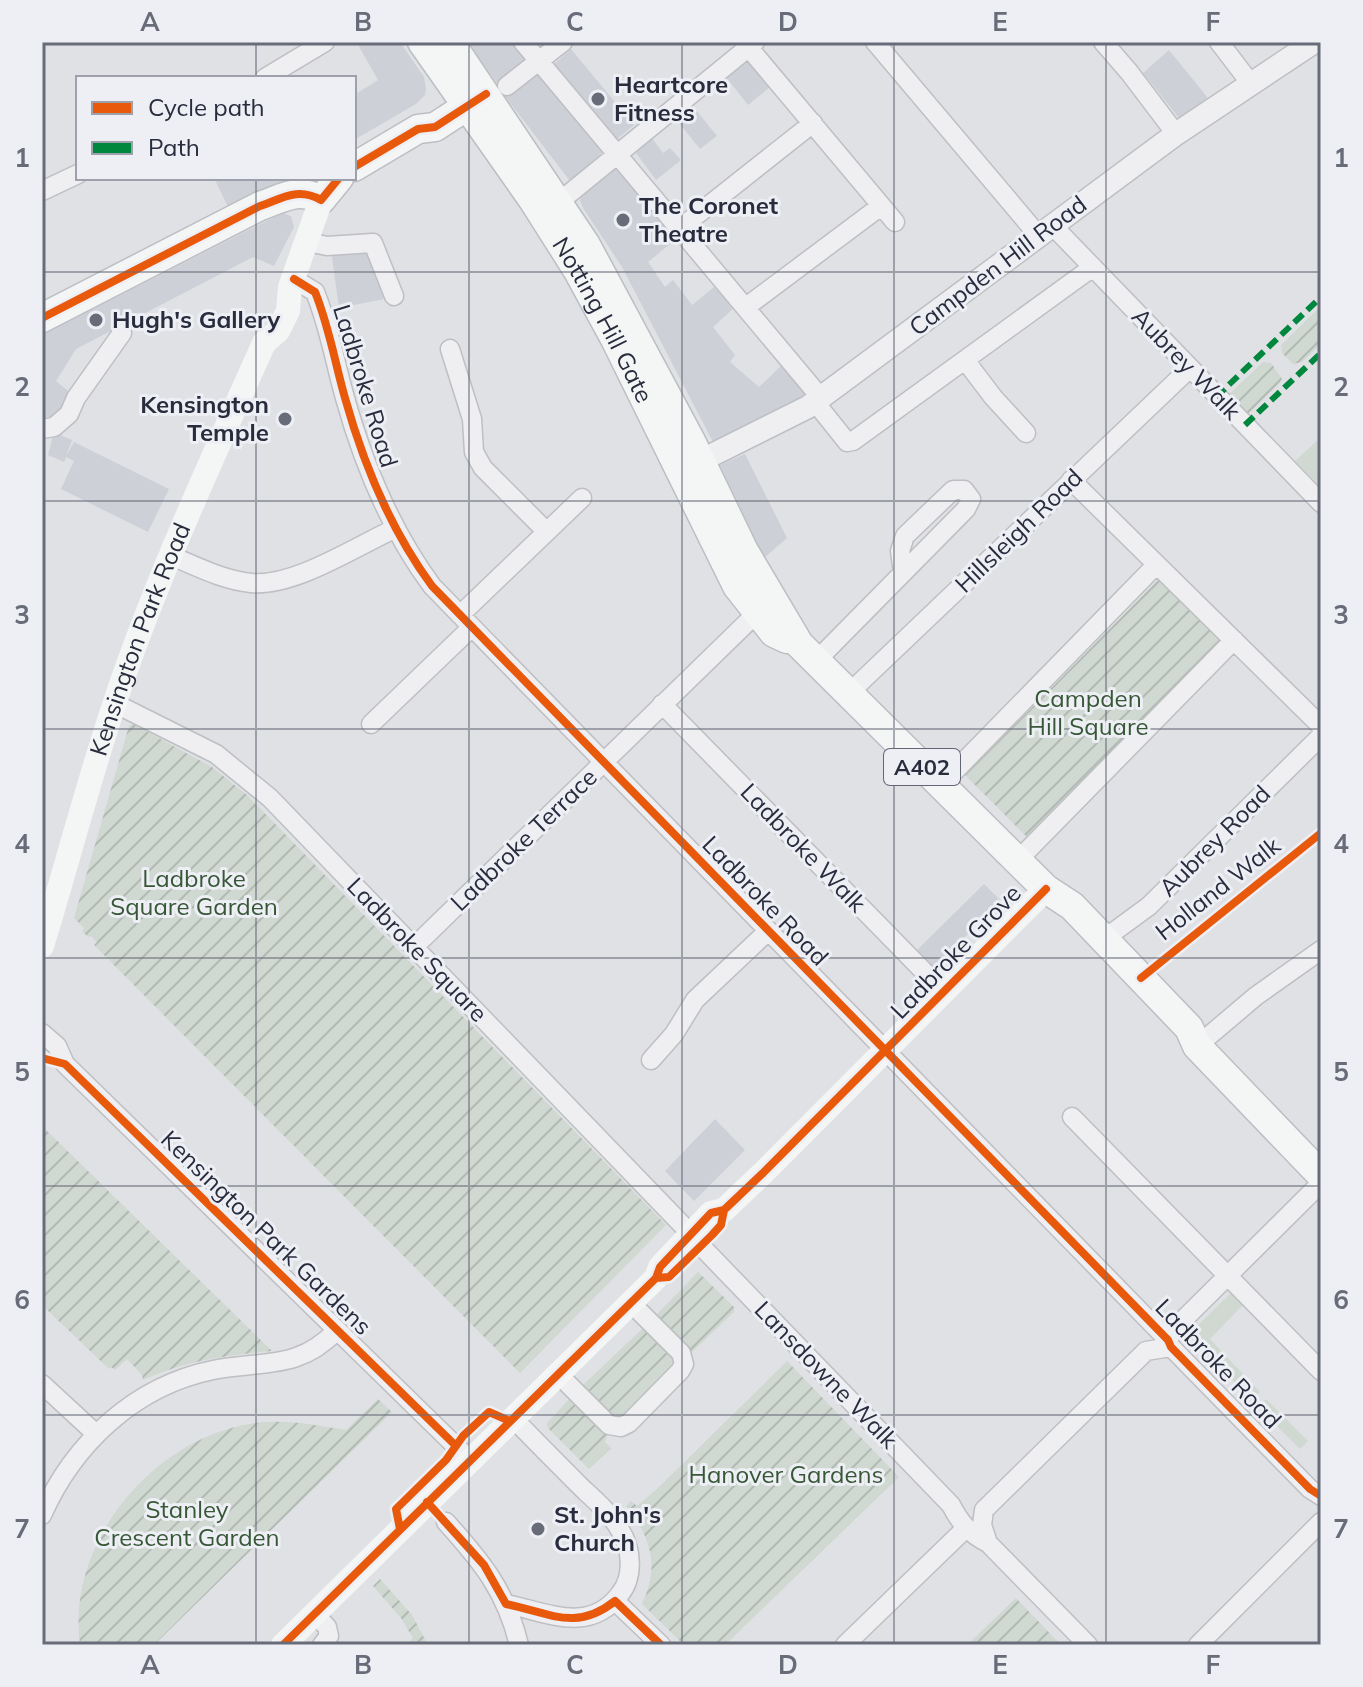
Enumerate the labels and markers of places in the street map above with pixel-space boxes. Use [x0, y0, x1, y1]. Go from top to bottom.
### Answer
place label: Heartcore Fitness [614, 69, 728, 127]
marker: Heartcore Fitness [589, 90, 607, 108]
place label: The Coronet Theatre [639, 190, 778, 248]
marker: The Coronet Theatre [614, 211, 632, 229]
place label: Hugh's Gallery [112, 304, 281, 334]
marker: Hugh's Gallery [87, 311, 105, 329]
place label: Kensington Temple [140, 389, 269, 447]
marker: Kensington Temple [276, 410, 294, 428]
place label: St. John's Church [554, 1499, 661, 1557]
marker: St. John's Church [529, 1520, 547, 1538]

